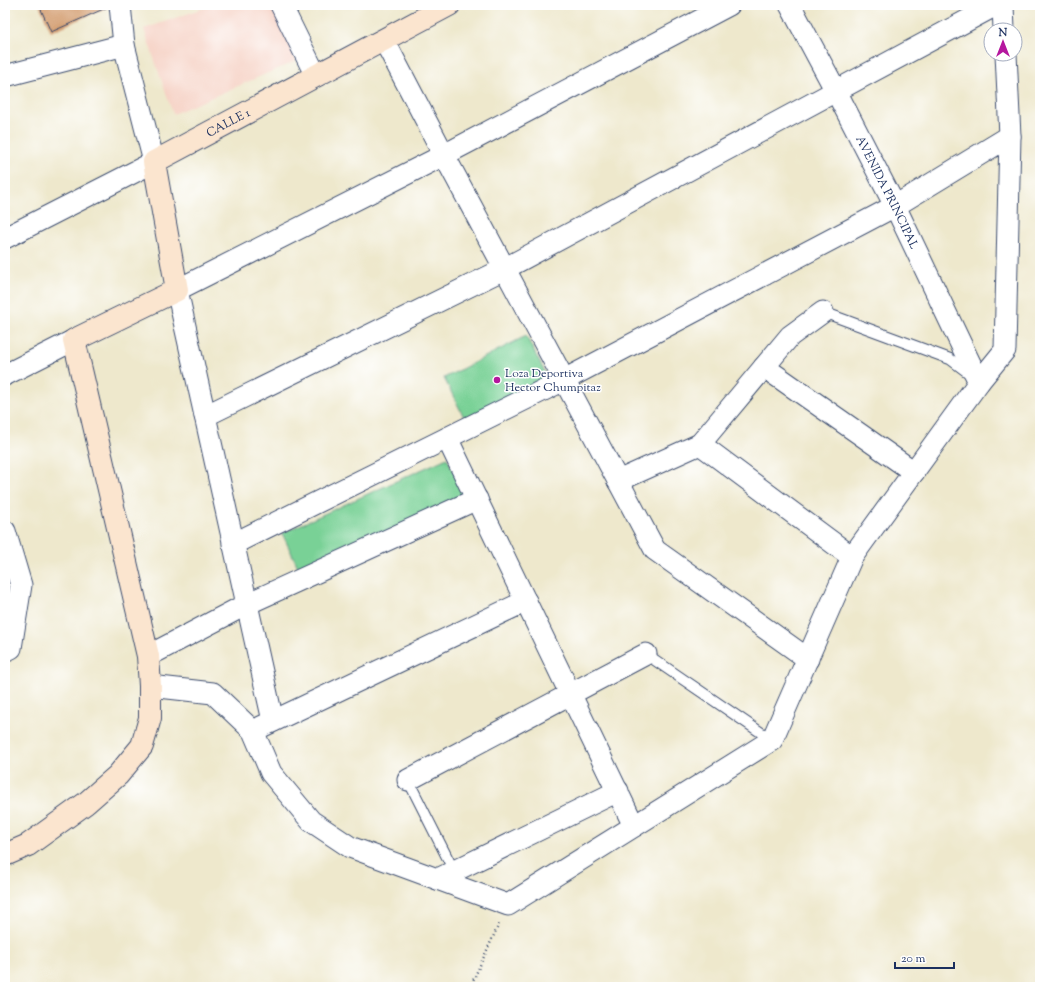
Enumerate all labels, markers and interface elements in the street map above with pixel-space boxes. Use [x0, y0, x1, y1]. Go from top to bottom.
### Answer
north arrow [983, 22, 1023, 62]
text: N [998, 25, 1008, 41]
street label: CALLE 1 [203, 104, 254, 143]
street label: AVENIDA PRINCIPAL [850, 133, 922, 252]
place label: Loza Deportiva Hector Chumpitaz [505, 365, 601, 397]
marker: Loza Deportiva Hector Chumpitaz [492, 375, 502, 385]
scale bar [895, 944, 954, 970]
text: 20 m [901, 950, 926, 968]

